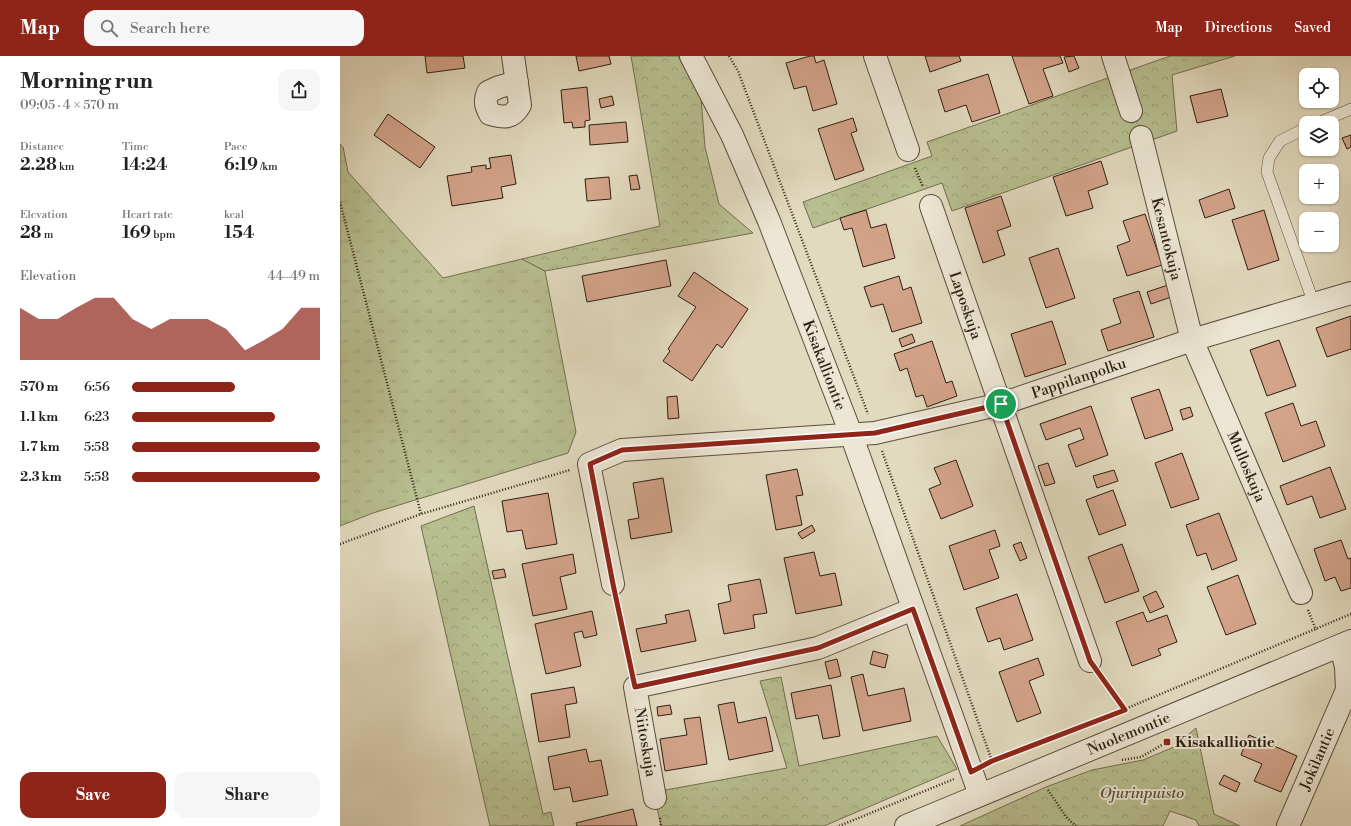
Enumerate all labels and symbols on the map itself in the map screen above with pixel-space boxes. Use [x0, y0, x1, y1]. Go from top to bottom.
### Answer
street label: Kesantokuja [1147, 196, 1186, 283]
street label: Laposkuja [945, 269, 986, 342]
street label: Kisakalliontie [799, 317, 850, 413]
street label: Pappilanpolku [1029, 353, 1129, 403]
pin [984, 387, 1018, 421]
street label: Mulloskuja [1223, 428, 1270, 505]
street label: Niitoskuja [630, 706, 661, 779]
street label: Nuolemontie [1084, 708, 1173, 759]
street label: Jokilantie [1295, 725, 1339, 794]
place label: Kisakalliontie [1175, 733, 1275, 752]
marker: Kisakalliontie [1162, 737, 1172, 747]
park label: Ojurinpuisto [1100, 784, 1184, 803]

